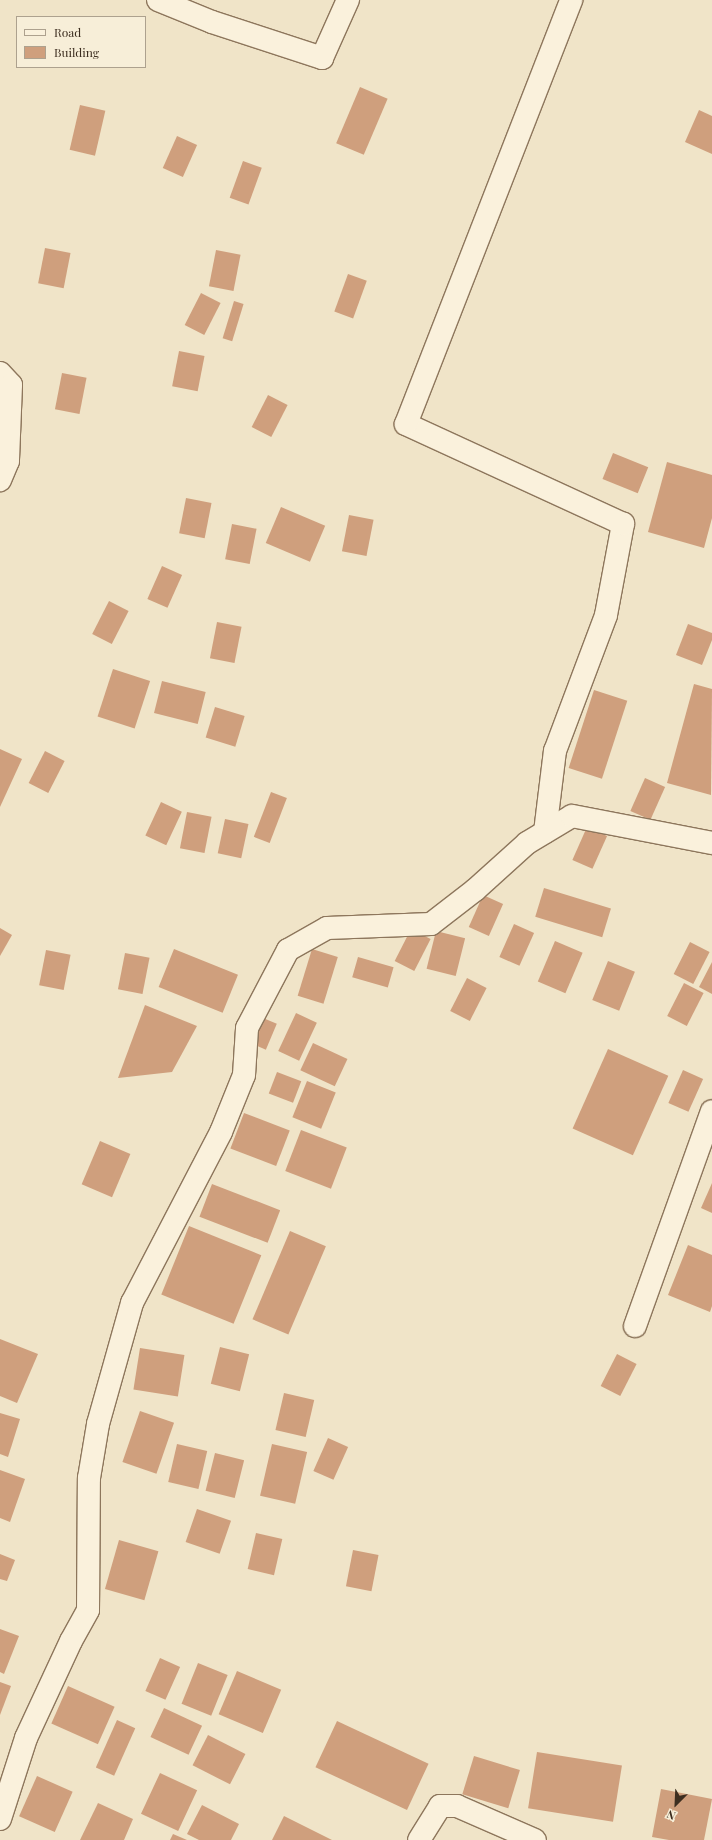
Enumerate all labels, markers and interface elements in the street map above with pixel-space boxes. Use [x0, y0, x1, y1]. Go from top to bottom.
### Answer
legend [16, 16, 146, 68]
text: Road [54, 24, 81, 40]
text: Building [54, 44, 99, 60]
north arrow [656, 1784, 696, 1824]
text: N [664, 1807, 678, 1824]

